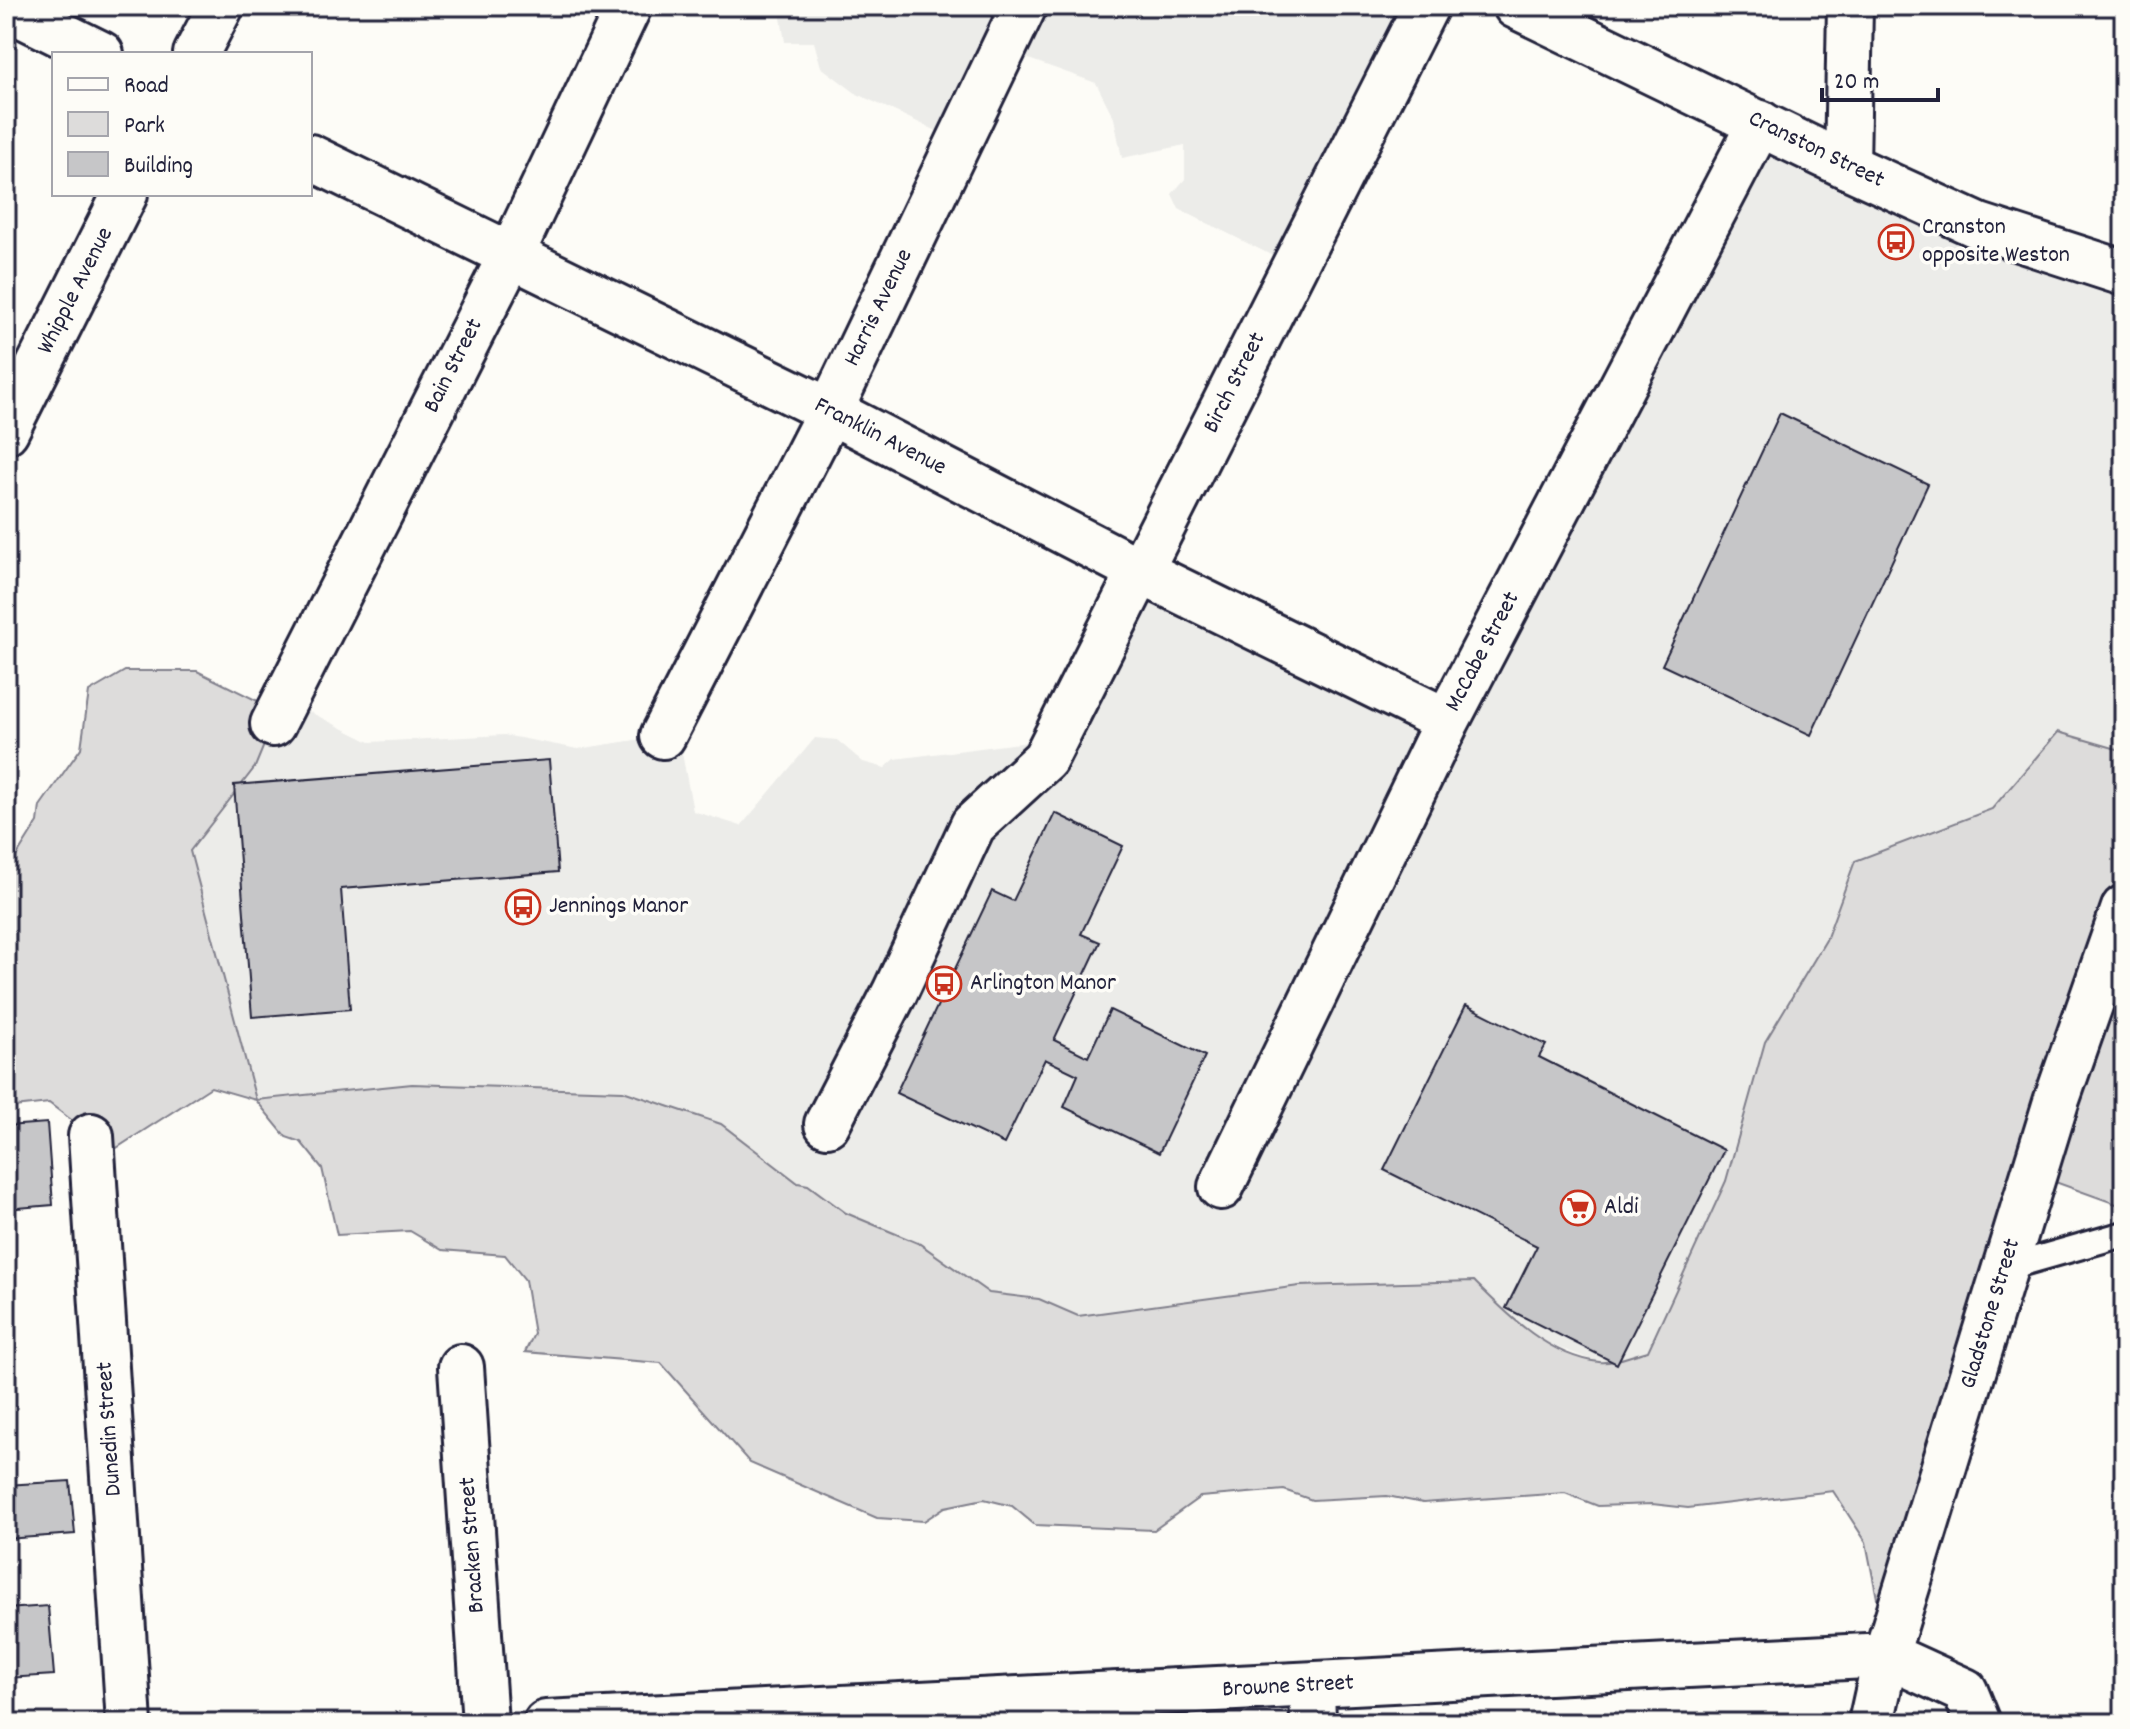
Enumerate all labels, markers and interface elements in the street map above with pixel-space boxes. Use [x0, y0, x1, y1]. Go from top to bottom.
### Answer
legend [52, 52, 312, 196]
scale bar [1822, 52, 1938, 102]
text: 20 m [1834, 66, 1880, 100]
text: Road [124, 70, 169, 104]
street label: Cranston Street [1742, 102, 1890, 198]
text: Park [124, 110, 165, 144]
text: Building [124, 150, 193, 184]
place label: Cranston opposite Weston [1922, 211, 2070, 273]
street label: Whipple Avenue [29, 221, 123, 361]
bus stop icon: Cranston opposite Weston [1877, 223, 1915, 261]
street label: Harris Avenue [836, 243, 922, 373]
street label: Bain Street [416, 313, 492, 419]
street label: Birch Street [1195, 327, 1275, 439]
street label: Franklin Avenue [808, 389, 952, 485]
street label: McCabe Street [1437, 586, 1529, 718]
bus stop icon: Jennings Manor [504, 888, 542, 926]
place label: Jennings Manor [549, 890, 688, 924]
bus stop icon: Arlington Manor [925, 965, 963, 1003]
place label: Arlington Manor [970, 967, 1116, 1001]
supermarket icon: Aldi [1559, 1189, 1597, 1227]
place label: Aldi [1604, 1191, 1638, 1225]
street label: Gladstone Street [1952, 1235, 2030, 1393]
street label: Dunedin Street [88, 1360, 132, 1497]
street label: Bracken Street [451, 1476, 495, 1614]
street label: Browne Street [1221, 1667, 1355, 1707]

